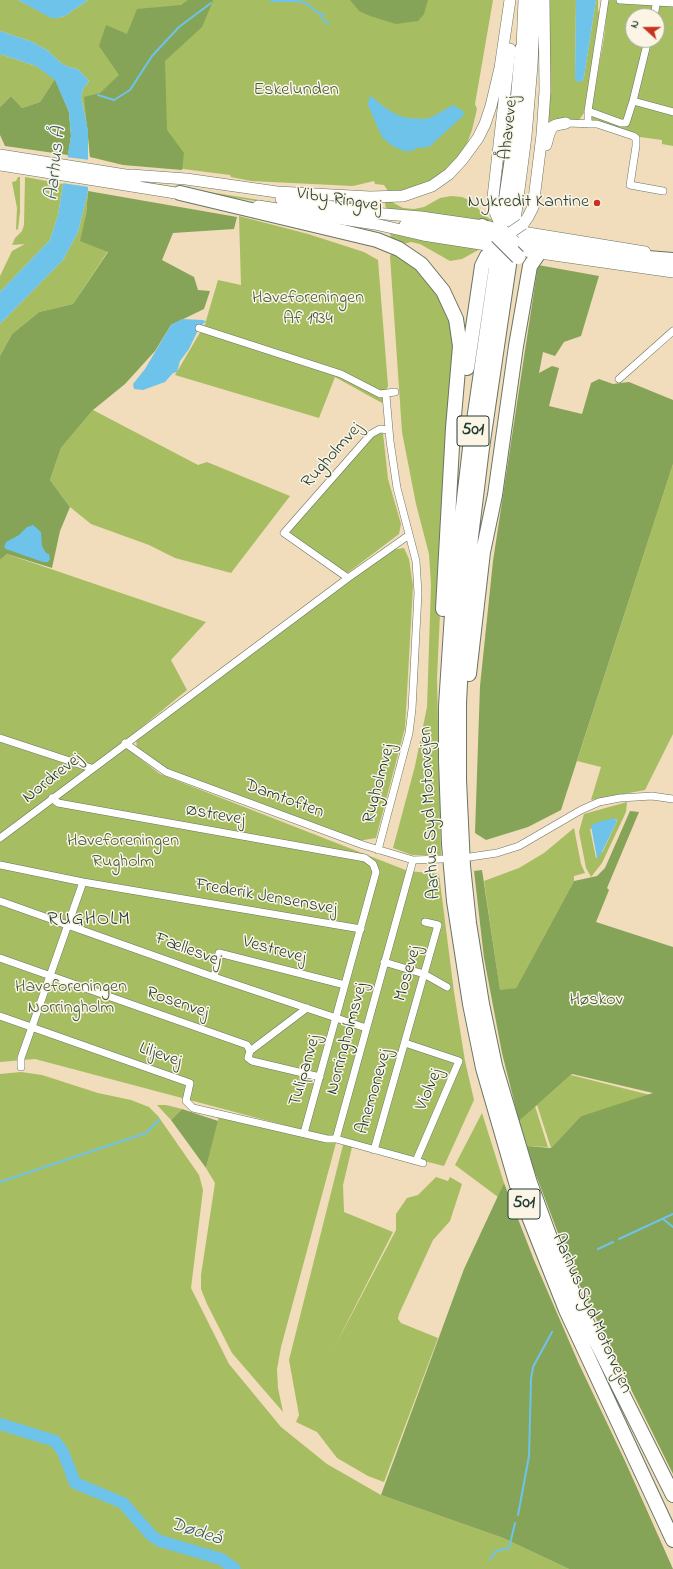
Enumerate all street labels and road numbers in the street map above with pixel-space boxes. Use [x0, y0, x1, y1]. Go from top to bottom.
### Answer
street label: Åhavevej [496, 95, 524, 161]
street label: Viby Ringvej [295, 184, 383, 218]
road number: 501 [457, 416, 489, 446]
street label: Rugholmvej [298, 419, 368, 493]
street label: Aarhus Syd Motorvejen [416, 726, 446, 900]
street label: Rugholmvej [359, 742, 401, 826]
street label: Nordrevej [19, 749, 87, 809]
street label: Damtoften [241, 776, 327, 824]
street label: Østrevej [184, 800, 246, 832]
street label: Frederik Jensensvej [194, 875, 338, 921]
street label: Fællesvej [152, 929, 224, 973]
street label: Vestrevej [240, 932, 308, 970]
street label: Mosevej [391, 944, 427, 1004]
street label: Norringholmsvej [323, 981, 373, 1097]
street label: Rosenvej [143, 983, 211, 1025]
street label: Tulipanvej [286, 1033, 326, 1109]
street label: Liljevej [136, 1039, 184, 1073]
street label: Anemonevej [353, 1047, 397, 1137]
street label: Violvej [412, 1066, 448, 1114]
road number: 501 [508, 1189, 540, 1219]
street label: Aarhus Syd Motorvejen [546, 1231, 636, 1397]

